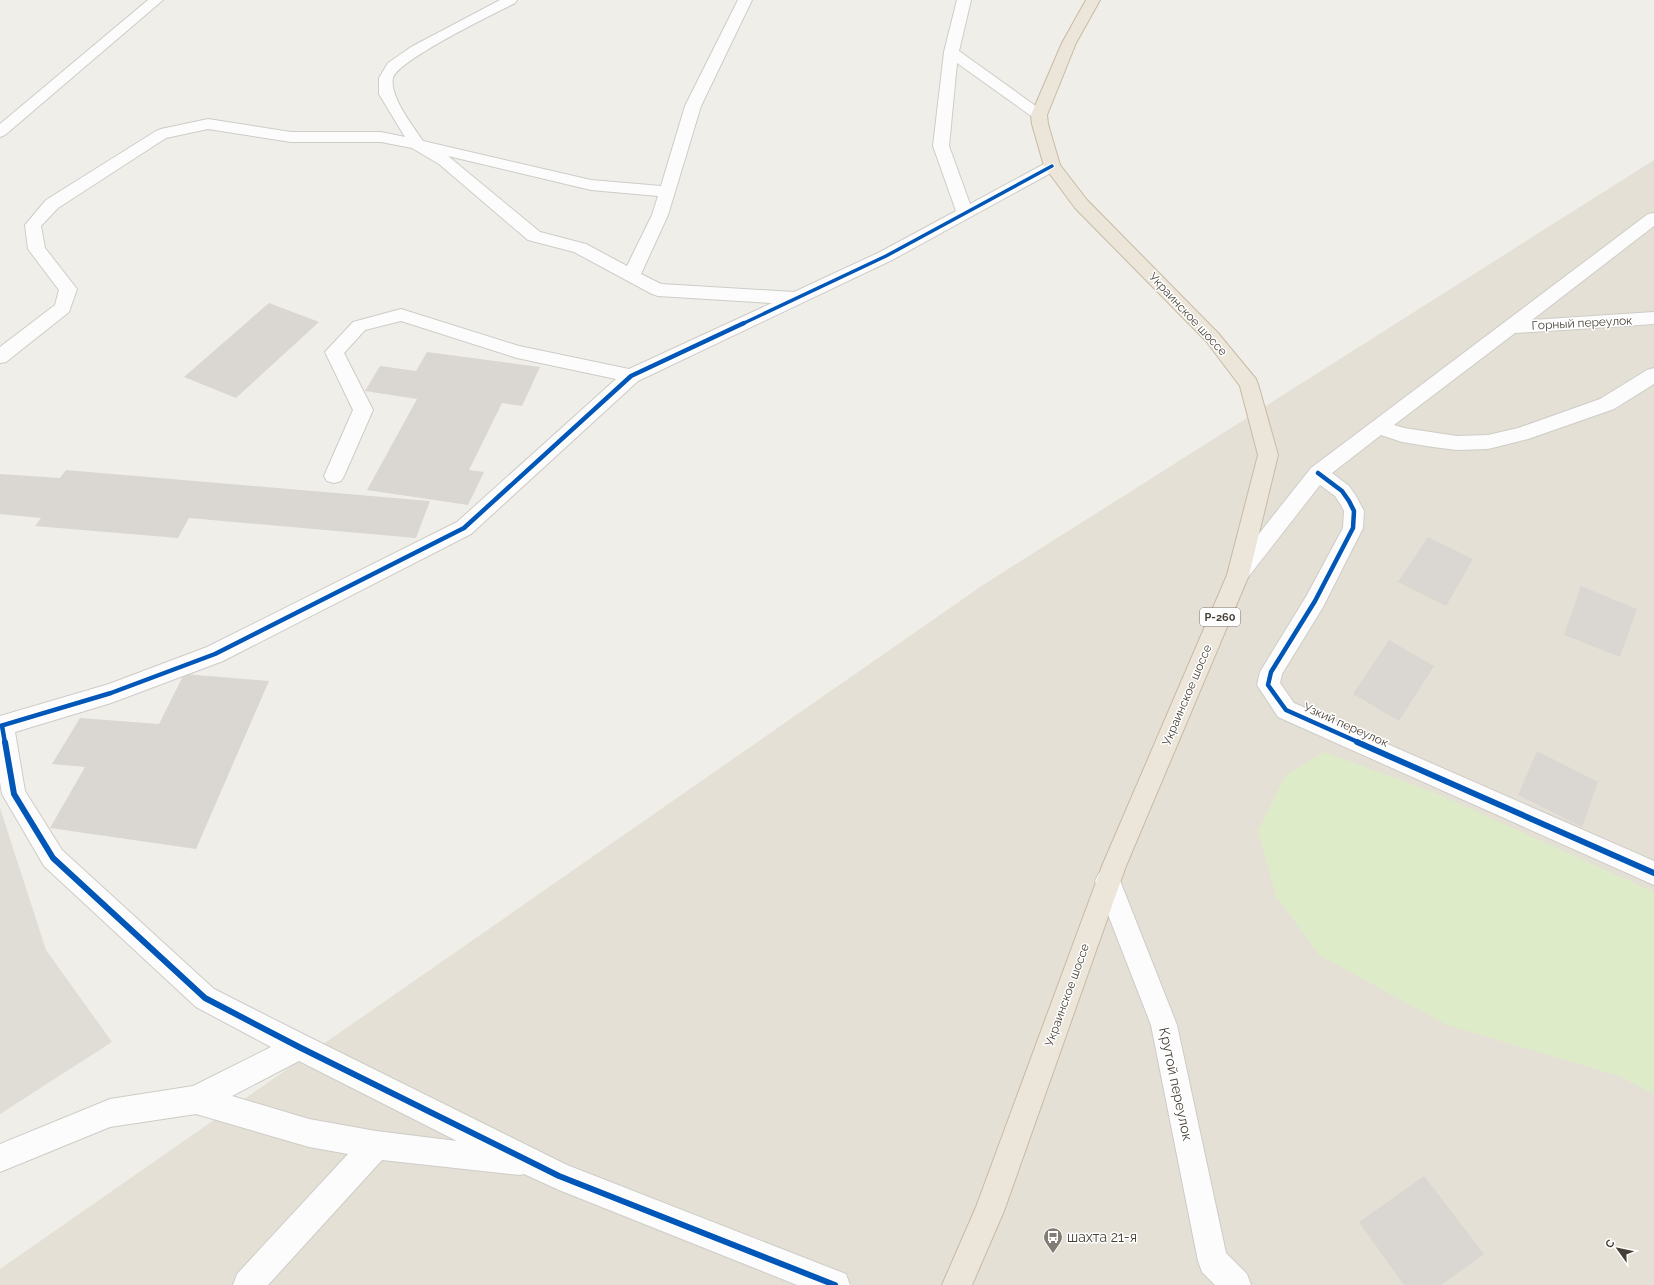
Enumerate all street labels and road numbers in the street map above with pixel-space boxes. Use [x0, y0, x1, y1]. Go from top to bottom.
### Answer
street label: Украинское шоссе [1146, 270, 1230, 358]
street label: Горный переулок [1531, 313, 1633, 333]
road number: Р-260 [1200, 608, 1240, 626]
street label: Украинское шоссе [1159, 642, 1215, 748]
street label: Узкий переулок [1301, 700, 1391, 750]
street label: Украинское шоссе [1042, 942, 1092, 1048]
street label: Крутой переулок [1156, 1026, 1196, 1142]

